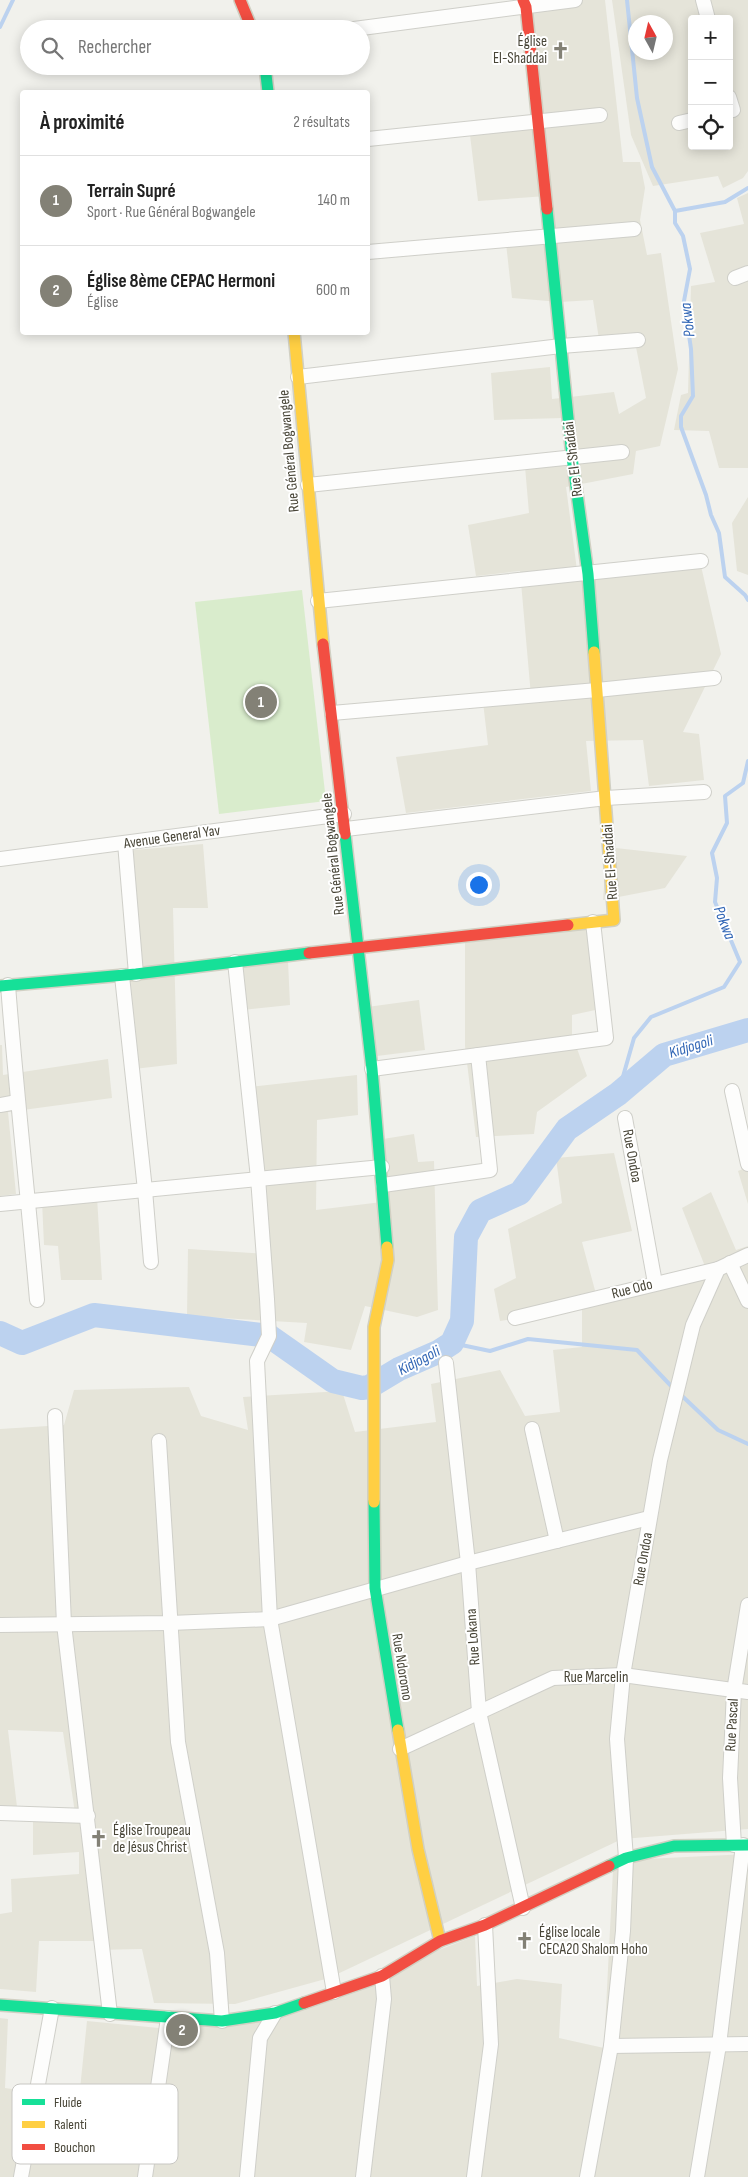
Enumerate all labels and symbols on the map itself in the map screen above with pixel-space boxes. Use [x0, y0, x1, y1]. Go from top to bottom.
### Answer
north arrow [628, 15, 673, 60]
place label: Église El-Shaddai [493, 32, 547, 68]
church icon: Église El-Shaddai [551, 40, 571, 60]
water label: Pokwa [676, 301, 700, 338]
street label: Rue Général Bogwangele [274, 389, 304, 513]
street label: Rue El-Shaddai [559, 420, 587, 498]
pin: 1 [245, 683, 277, 721]
street label: Rue Général Bogwangele [317, 792, 349, 916]
street label: Avenue General Yav [122, 821, 222, 853]
street label: Rue El-Shaddai [598, 823, 622, 900]
your location [466, 872, 492, 898]
water label: Pokwa [709, 904, 739, 943]
water label: Kidjogoli [667, 1031, 716, 1063]
street label: Rue Ondoa [618, 1128, 646, 1184]
street label: Rue Odo [610, 1275, 654, 1303]
water label: Kidjogoli [395, 1342, 444, 1380]
street label: Rue Ondoa [629, 1531, 657, 1587]
street label: Rue Lokana [462, 1608, 484, 1666]
street label: Rue Ndoromo [387, 1632, 417, 1702]
street label: Rue Marcelin [564, 1668, 628, 1687]
street label: Rue Pascal [721, 1698, 743, 1752]
place label: Église Troupeau de Jésus Christ [113, 1821, 191, 1857]
church icon: Église Troupeau de Jésus Christ [89, 1829, 109, 1849]
place label: Église locale CECA20 Shalom Hoho [539, 1923, 648, 1959]
church icon: Église locale CECA20 Shalom Hoho [515, 1931, 535, 1951]
pin: 2 [166, 2011, 198, 2049]
legend [12, 2084, 178, 2164]
text: Fluide [54, 2094, 82, 2111]
text: Ralenti [54, 2116, 87, 2133]
text: Bouchon [54, 2139, 95, 2156]

